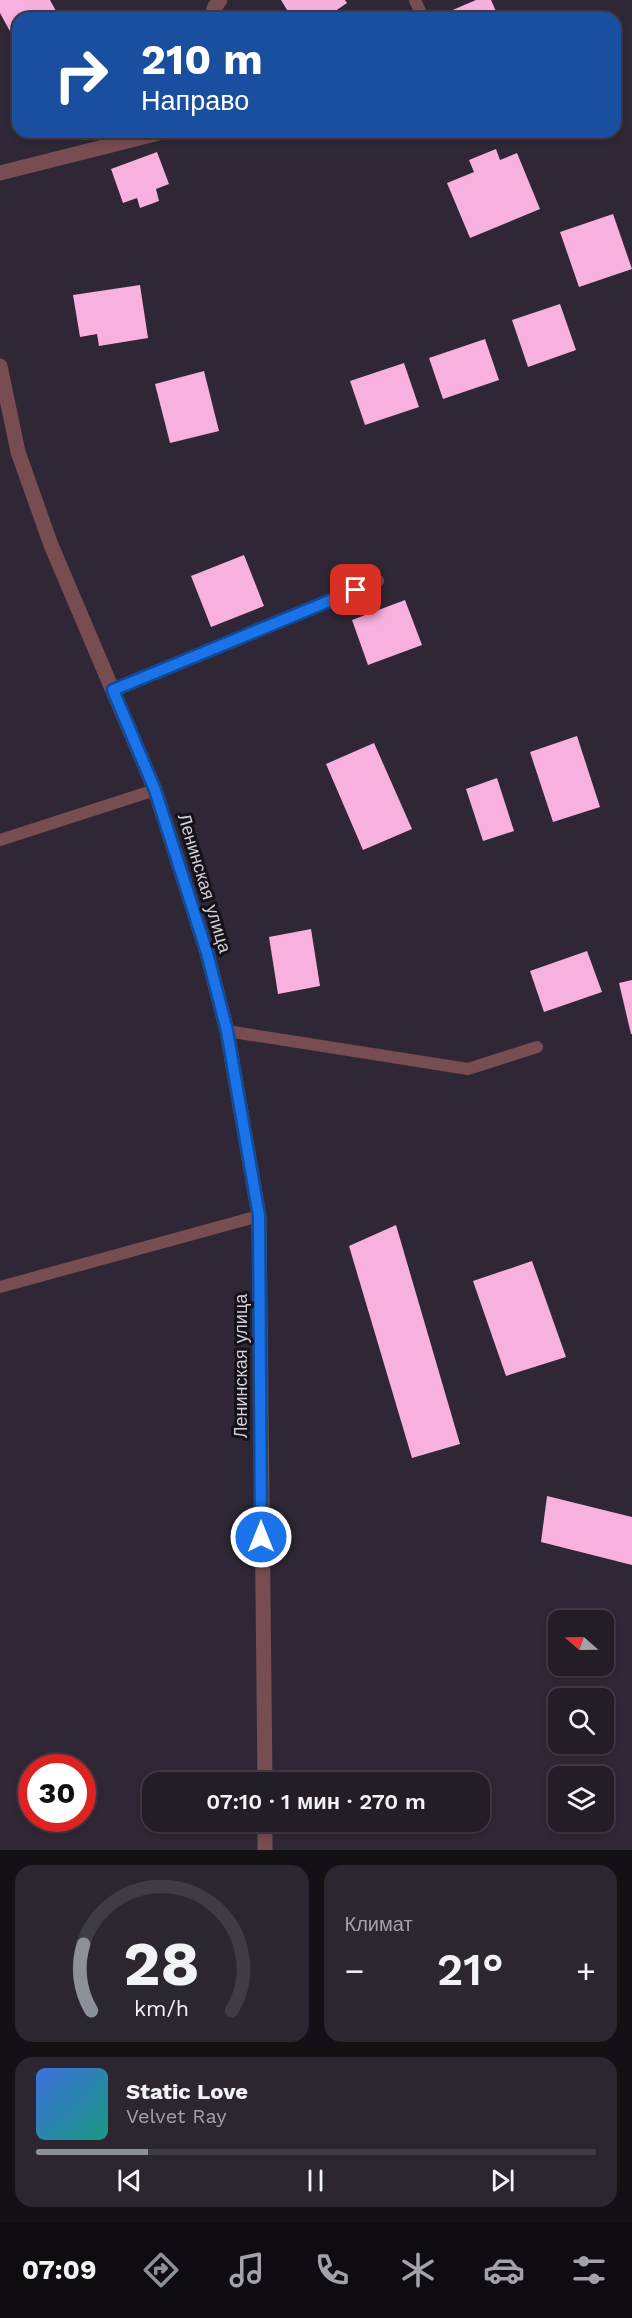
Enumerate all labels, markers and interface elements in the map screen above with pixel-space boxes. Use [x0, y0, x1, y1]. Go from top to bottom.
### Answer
text: 210 m [141, 35, 263, 84]
icon: right [42, 36, 120, 114]
text: Направо [141, 85, 249, 117]
pin [330, 564, 381, 615]
icon: arrive [339, 573, 372, 606]
street label: Ленинская улица [174, 811, 236, 956]
street label: Ленинская улица [230, 1293, 251, 1438]
position arrow [229, 1505, 293, 1569]
north arrow [548, 1610, 614, 1676]
map controls [548, 1610, 614, 1832]
button: search [548, 1688, 614, 1754]
speed limit sign: 30 [18, 1754, 96, 1832]
button: layers [548, 1766, 614, 1832]
text: 07:10 · 1 мин · 270 m [206, 1789, 426, 1814]
text: Климат [345, 1912, 413, 1936]
text: 28 [124, 1927, 200, 2000]
text: 21° [437, 1943, 504, 1996]
text: − [345, 1951, 364, 1990]
text: + [576, 1951, 596, 1990]
text: km/h [134, 1996, 189, 2021]
text: Static Love [126, 2079, 248, 2104]
text: Velvet Ray [126, 2104, 227, 2128]
icon: previous [113, 2164, 146, 2197]
icon: pause [299, 2164, 332, 2197]
icon: next [486, 2164, 519, 2197]
icon: directions [140, 2249, 182, 2291]
icon: music [226, 2249, 268, 2291]
icon: phone [311, 2249, 353, 2291]
icon: climate [397, 2249, 439, 2291]
icon: car [483, 2249, 525, 2291]
icon: filters [568, 2249, 610, 2291]
text: 07:09 [22, 2254, 97, 2286]

